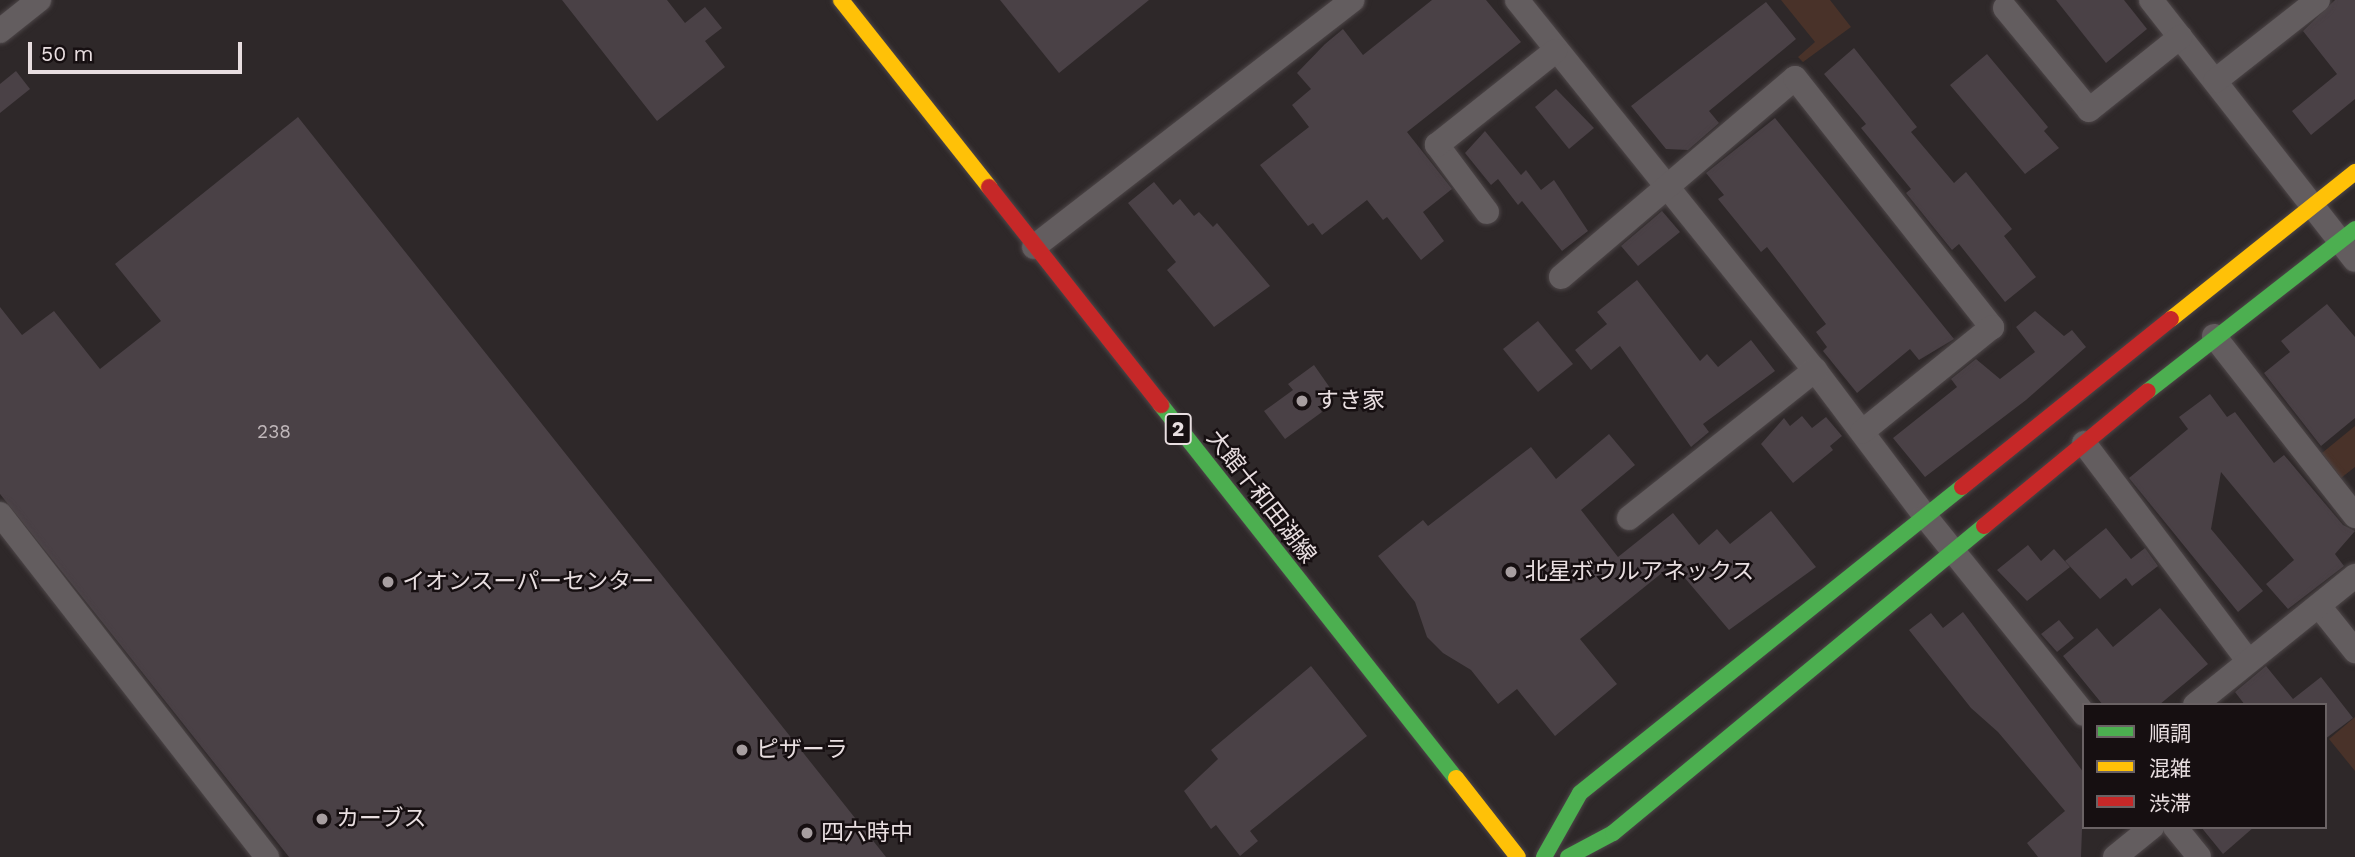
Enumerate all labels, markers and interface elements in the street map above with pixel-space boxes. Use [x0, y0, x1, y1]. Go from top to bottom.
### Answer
scale bar [32, 28, 245, 72]
text: 50 m [41, 41, 93, 66]
place label: すき家 [1316, 387, 1385, 415]
marker: すき家 [1294, 393, 1310, 409]
road number: 2 [1164, 412, 1192, 446]
house number: 238 [257, 421, 291, 443]
street label: 大館十和田湖線 [1201, 425, 1321, 569]
place label: 北星ボウルアネックス [1525, 558, 1755, 586]
marker: 北星ボウルアネックス [1503, 564, 1519, 580]
place label: イオンスーパーセンター [402, 568, 655, 596]
marker: イオンスーパーセンター [380, 574, 396, 590]
legend [2082, 703, 2327, 829]
text: 順調 [2149, 721, 2191, 746]
place label: ピザーラ [756, 736, 848, 764]
marker: ピザーラ [734, 742, 750, 758]
text: 混雑 [2149, 756, 2191, 781]
text: 渋滞 [2149, 791, 2191, 816]
place label: カーブス [336, 805, 428, 833]
marker: カーブス [314, 811, 330, 827]
place label: 四六時中 [821, 819, 913, 847]
marker: 四六時中 [799, 825, 815, 841]

